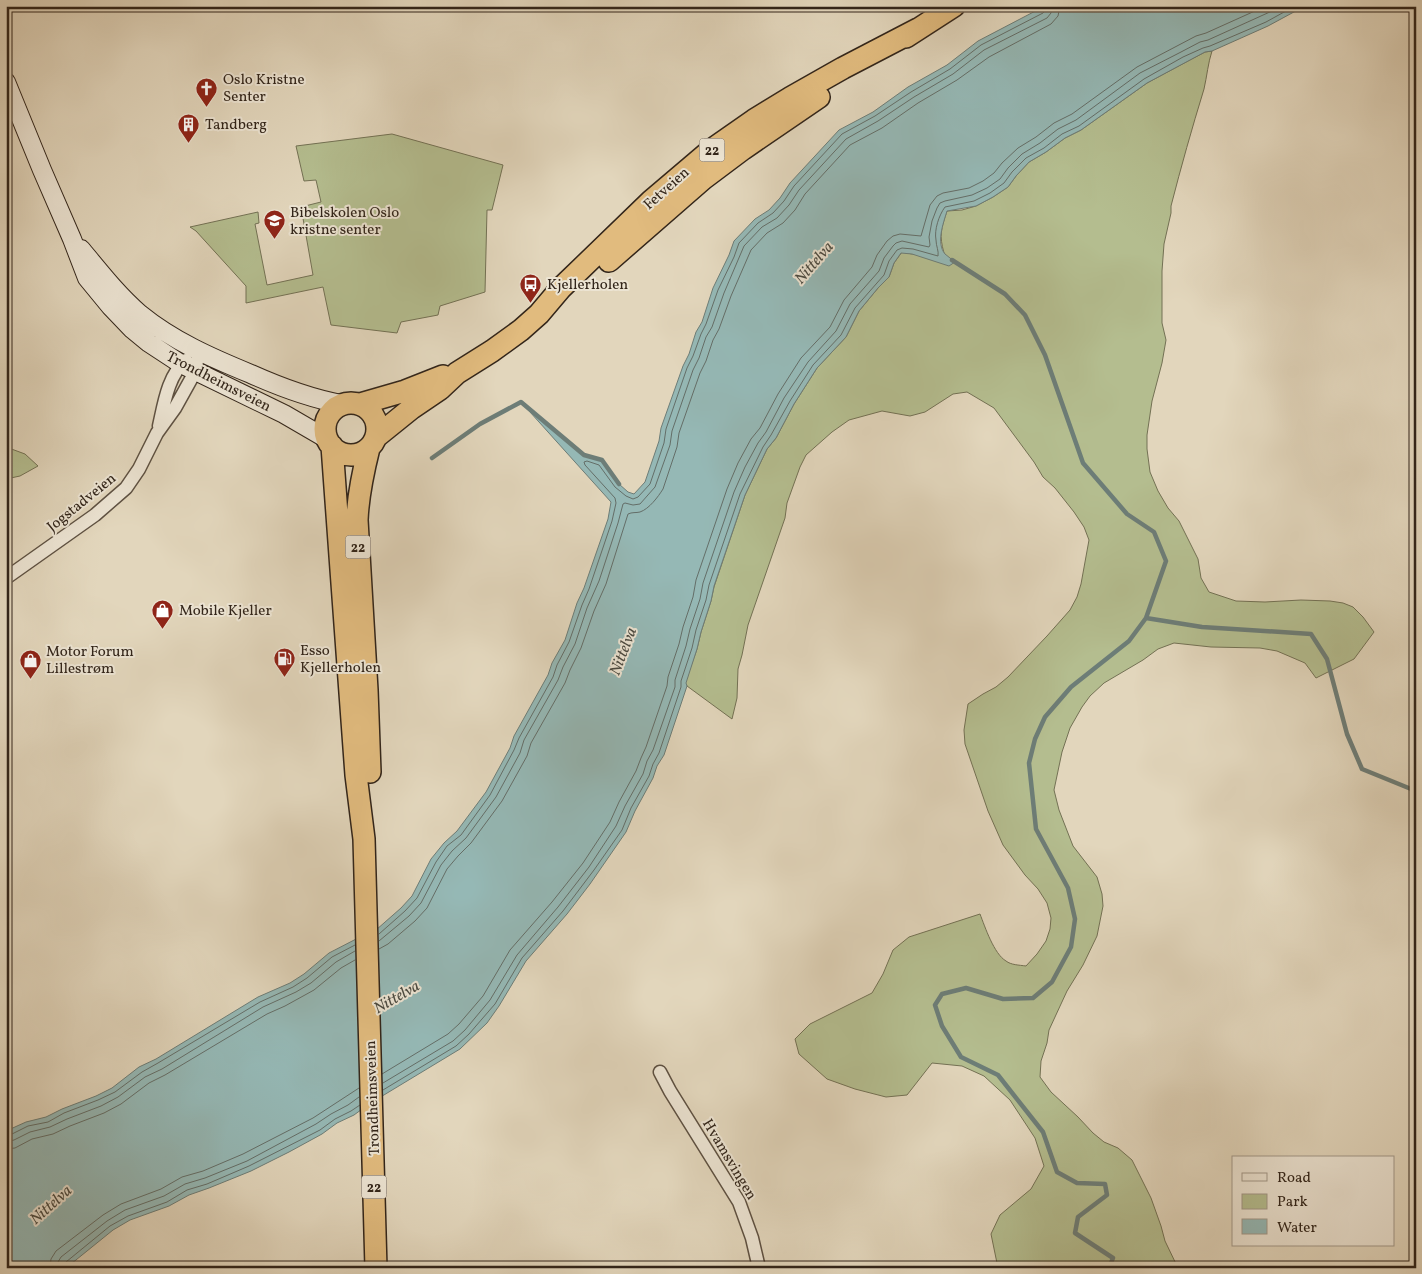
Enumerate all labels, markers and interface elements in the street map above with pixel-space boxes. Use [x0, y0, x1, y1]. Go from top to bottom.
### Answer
place label: Oslo Kristne Senter [223, 70, 305, 108]
church icon: Oslo Kristne Senter [195, 76, 219, 107]
building icon: Tandberg [177, 112, 201, 143]
place label: Tandberg [205, 115, 267, 136]
road number: 22 [700, 138, 724, 162]
street label: Fetveien [639, 163, 695, 215]
place label: Bibelskolen Oslo kristne senter [290, 203, 399, 241]
school or university icon: Bibelskolen Oslo kristne senter [262, 209, 286, 240]
water label: Nittelva [790, 237, 839, 289]
bus stop icon: Kjellerholen [519, 272, 543, 303]
place label: Kjellerholen [547, 275, 628, 296]
street label: Trondheimsveien [162, 347, 274, 418]
street label: Jogstadveien [43, 469, 121, 538]
road number: 22 [346, 536, 370, 558]
shop icon: Mobile Kjeller [151, 598, 175, 629]
place label: Mobile Kjeller [179, 601, 272, 622]
water label: Nittelva [605, 624, 643, 679]
place label: Esso Kjellerholen [300, 641, 381, 679]
place label: Motor Forum Lillestrøm [46, 642, 134, 680]
fuel station icon: Esso Kjellerholen [272, 647, 296, 678]
shop icon: Motor Forum Lillestrøm [18, 648, 42, 679]
water label: Nittelva [370, 976, 424, 1020]
street label: Trondheimsveien [361, 1040, 386, 1156]
street label: Hvamsvingen [696, 1115, 761, 1204]
legend [1232, 1156, 1394, 1246]
text: Road [1277, 1168, 1311, 1189]
road number: 22 [362, 1176, 386, 1198]
water label: Nittelva [25, 1180, 78, 1230]
text: Park [1277, 1192, 1308, 1213]
text: Water [1277, 1218, 1317, 1239]

